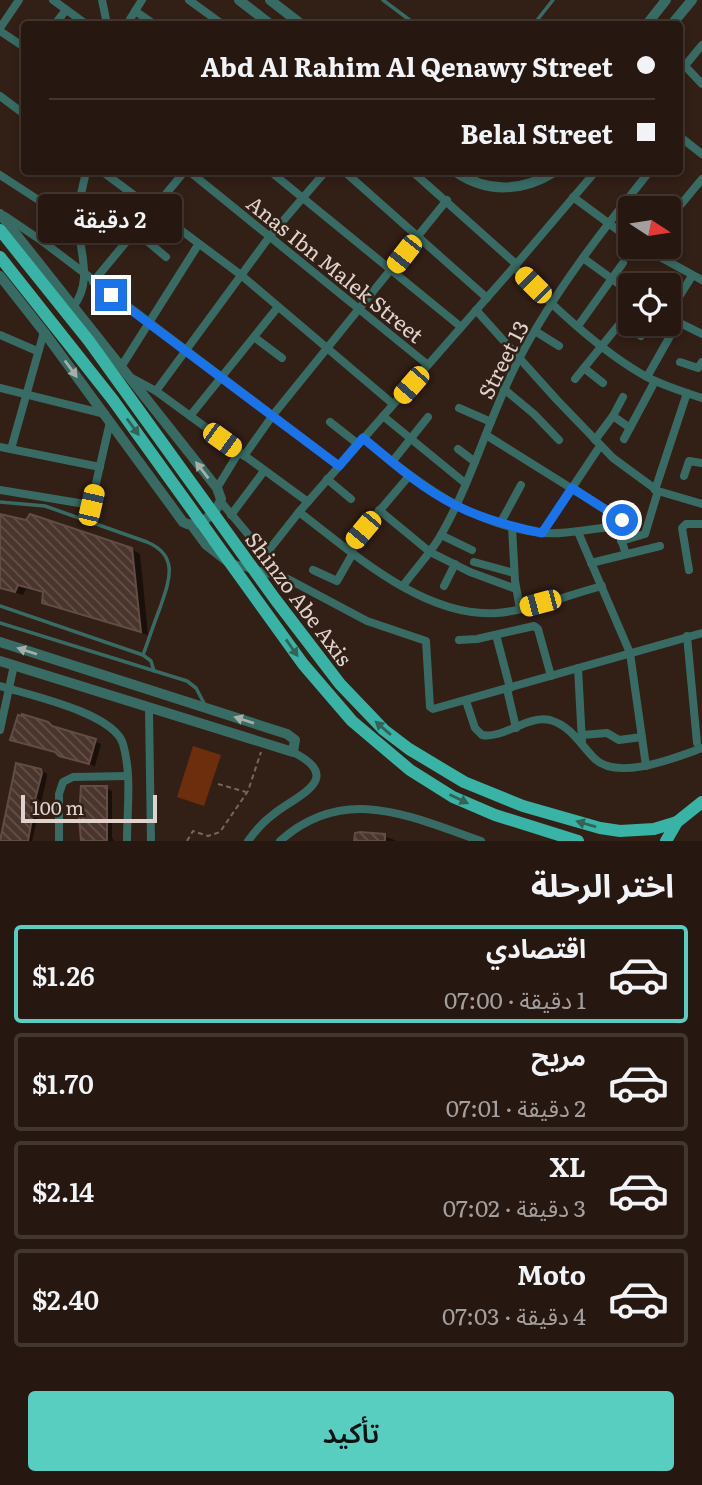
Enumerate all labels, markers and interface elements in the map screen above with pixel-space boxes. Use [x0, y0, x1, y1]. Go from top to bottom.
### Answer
text: Abd Al Rahim Al Qenawy Street [201, 46, 613, 85]
text: Belal Street [460, 113, 613, 152]
street label: Anas Ibn Malek Street [241, 187, 431, 349]
callout: 2 دقيقة [39, 194, 183, 243]
north arrow [618, 196, 681, 259]
map controls [618, 196, 681, 336]
text: 2 دقيقة [74, 201, 146, 235]
car [383, 231, 426, 277]
car [511, 263, 556, 307]
button: locate [618, 273, 681, 336]
route end [95, 279, 127, 311]
street label: Street 13 [469, 314, 535, 404]
one-way arrow [64, 360, 78, 378]
car [390, 362, 433, 408]
one-way arrow [126, 418, 140, 436]
car [199, 419, 246, 461]
one-way arrow [195, 461, 210, 479]
car [77, 482, 106, 528]
route start [606, 504, 638, 536]
car [342, 507, 385, 553]
street label: Shinzo Abe Axis [239, 524, 361, 672]
car [517, 587, 564, 619]
one-way arrow [285, 639, 299, 657]
one-way arrow [17, 645, 38, 655]
one-way arrow [233, 714, 254, 725]
one-way arrow [374, 720, 392, 736]
scale bar [21, 792, 158, 824]
text: 100 m [32, 793, 84, 821]
one-way arrow [449, 794, 469, 805]
one-way arrow [575, 818, 597, 829]
text: اختر الرحلة [531, 859, 674, 907]
text: اقتصادي [486, 927, 586, 966]
icon: car [607, 943, 670, 1006]
text: $1.26 [32, 955, 95, 994]
text: 1 دقيقة · 07:00 [444, 982, 586, 1016]
text: مريح [531, 1035, 586, 1074]
icon: car [607, 1051, 670, 1114]
text: $1.70 [32, 1063, 94, 1102]
text: 2 دقيقة · 07:01 [446, 1090, 586, 1124]
text: XL [549, 1146, 586, 1185]
icon: car [607, 1159, 670, 1222]
text: $2.14 [32, 1171, 94, 1210]
text: 3 دقيقة · 07:02 [443, 1190, 586, 1224]
text: Moto [517, 1254, 586, 1293]
icon: car [607, 1267, 670, 1330]
text: $2.40 [32, 1279, 99, 1318]
text: 4 دقيقة · 07:03 [442, 1298, 586, 1332]
button: تأكيد [28, 1391, 674, 1471]

